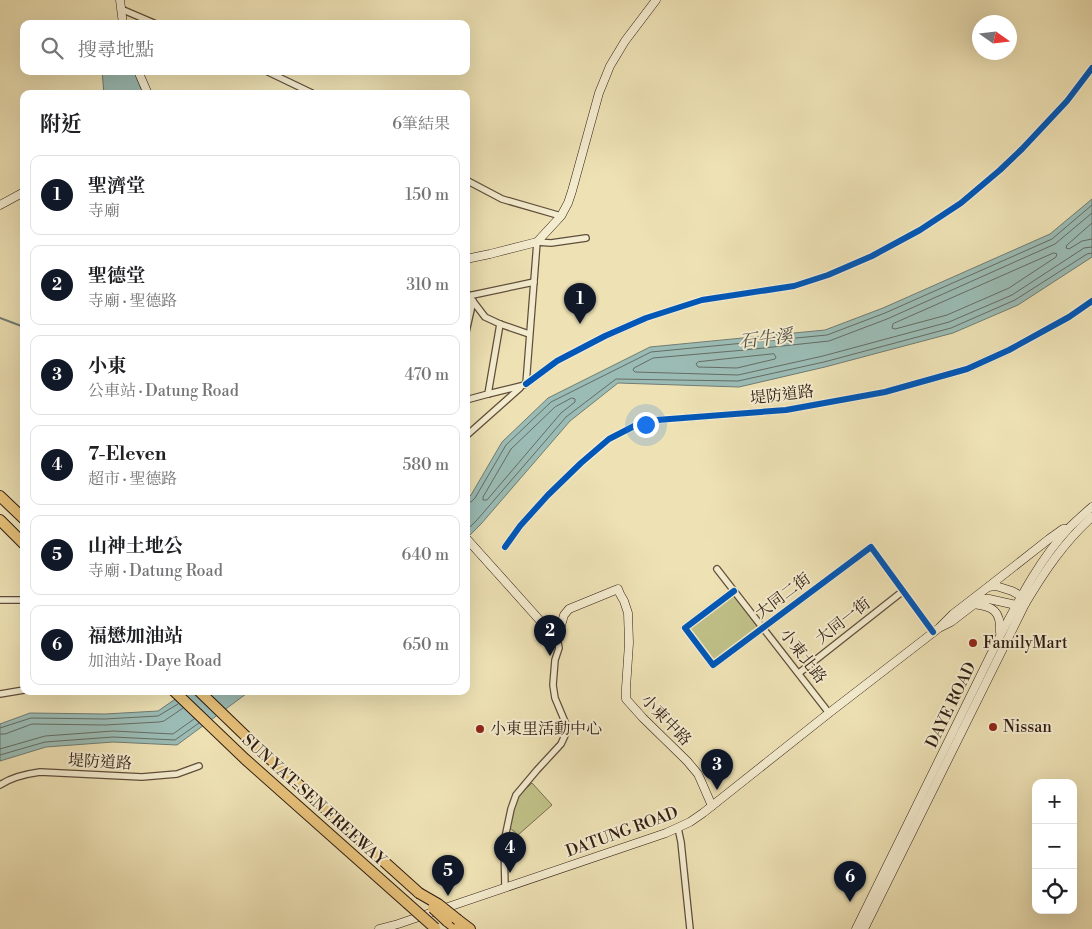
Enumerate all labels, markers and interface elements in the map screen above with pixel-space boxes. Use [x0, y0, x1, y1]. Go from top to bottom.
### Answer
north arrow [972, 15, 1017, 60]
search box [20, 20, 470, 75]
icon: search [38, 34, 66, 62]
text: 搜尋地點 [78, 38, 154, 62]
text: 附近 [40, 112, 82, 138]
text: 6筆結果 [392, 114, 450, 134]
text: 聖濟堂 [88, 174, 145, 198]
text: 1 [53, 185, 61, 205]
text: 150 m [405, 185, 449, 205]
text: 寺廟 [88, 201, 120, 221]
text: 聖德堂 [88, 264, 145, 288]
text: 2 [52, 275, 62, 295]
text: 310 m [406, 275, 449, 295]
pin: 1 [564, 283, 596, 324]
text: 寺廟 · 聖德路 [88, 291, 177, 311]
water label: 石牛溪 [738, 324, 796, 354]
text: 小東 [88, 354, 126, 378]
text: 3 [52, 365, 62, 385]
text: 470 m [405, 365, 449, 385]
text: 公車站 · Datung Road [88, 381, 239, 401]
street label: 堤防道路 [749, 381, 815, 409]
your location [633, 412, 659, 438]
text: 7-Eleven [88, 442, 166, 466]
text: 4 [52, 455, 62, 475]
text: 580 m [402, 455, 449, 475]
text: 超市 · 聖德路 [88, 469, 177, 489]
text: 山神土地公 [88, 534, 183, 558]
text: 5 [52, 545, 62, 565]
text: 640 m [402, 545, 449, 565]
text: 寺廟 · Datung Road [88, 561, 223, 581]
street label: 大同二街 [751, 569, 815, 623]
street label: 大同一街 [812, 593, 874, 649]
pin: 2 [534, 615, 566, 656]
text: 福懋加油站 [88, 624, 183, 648]
street label: 小東北路 [775, 625, 831, 687]
place label: FamilyMart [983, 633, 1068, 653]
text: 6 [52, 635, 62, 655]
text: 650 m [403, 635, 449, 655]
marker: FamilyMart [967, 637, 979, 649]
text: 加油站 · Daye Road [88, 651, 222, 671]
street label: DAYE ROAD [922, 659, 980, 751]
street label: 小東中路 [637, 690, 695, 750]
place label: Nissan [1003, 717, 1052, 737]
place label: 小東里活動中心 [490, 719, 602, 739]
marker: Nissan [987, 721, 999, 733]
marker: 小東里活動中心 [474, 723, 486, 735]
street label: SUN YAT-SEN FREEWAY [238, 730, 391, 871]
pin: 3 [701, 749, 733, 790]
street label: 堤防道路 [68, 750, 132, 774]
map controls [1032, 779, 1077, 914]
button: + [1032, 779, 1077, 824]
street label: DATUNG ROAD [563, 802, 681, 862]
button: − [1032, 824, 1077, 869]
pin: 4 [494, 832, 526, 873]
pin: 5 [432, 855, 464, 896]
pin: 6 [834, 861, 866, 902]
button: locate [1032, 869, 1077, 914]

